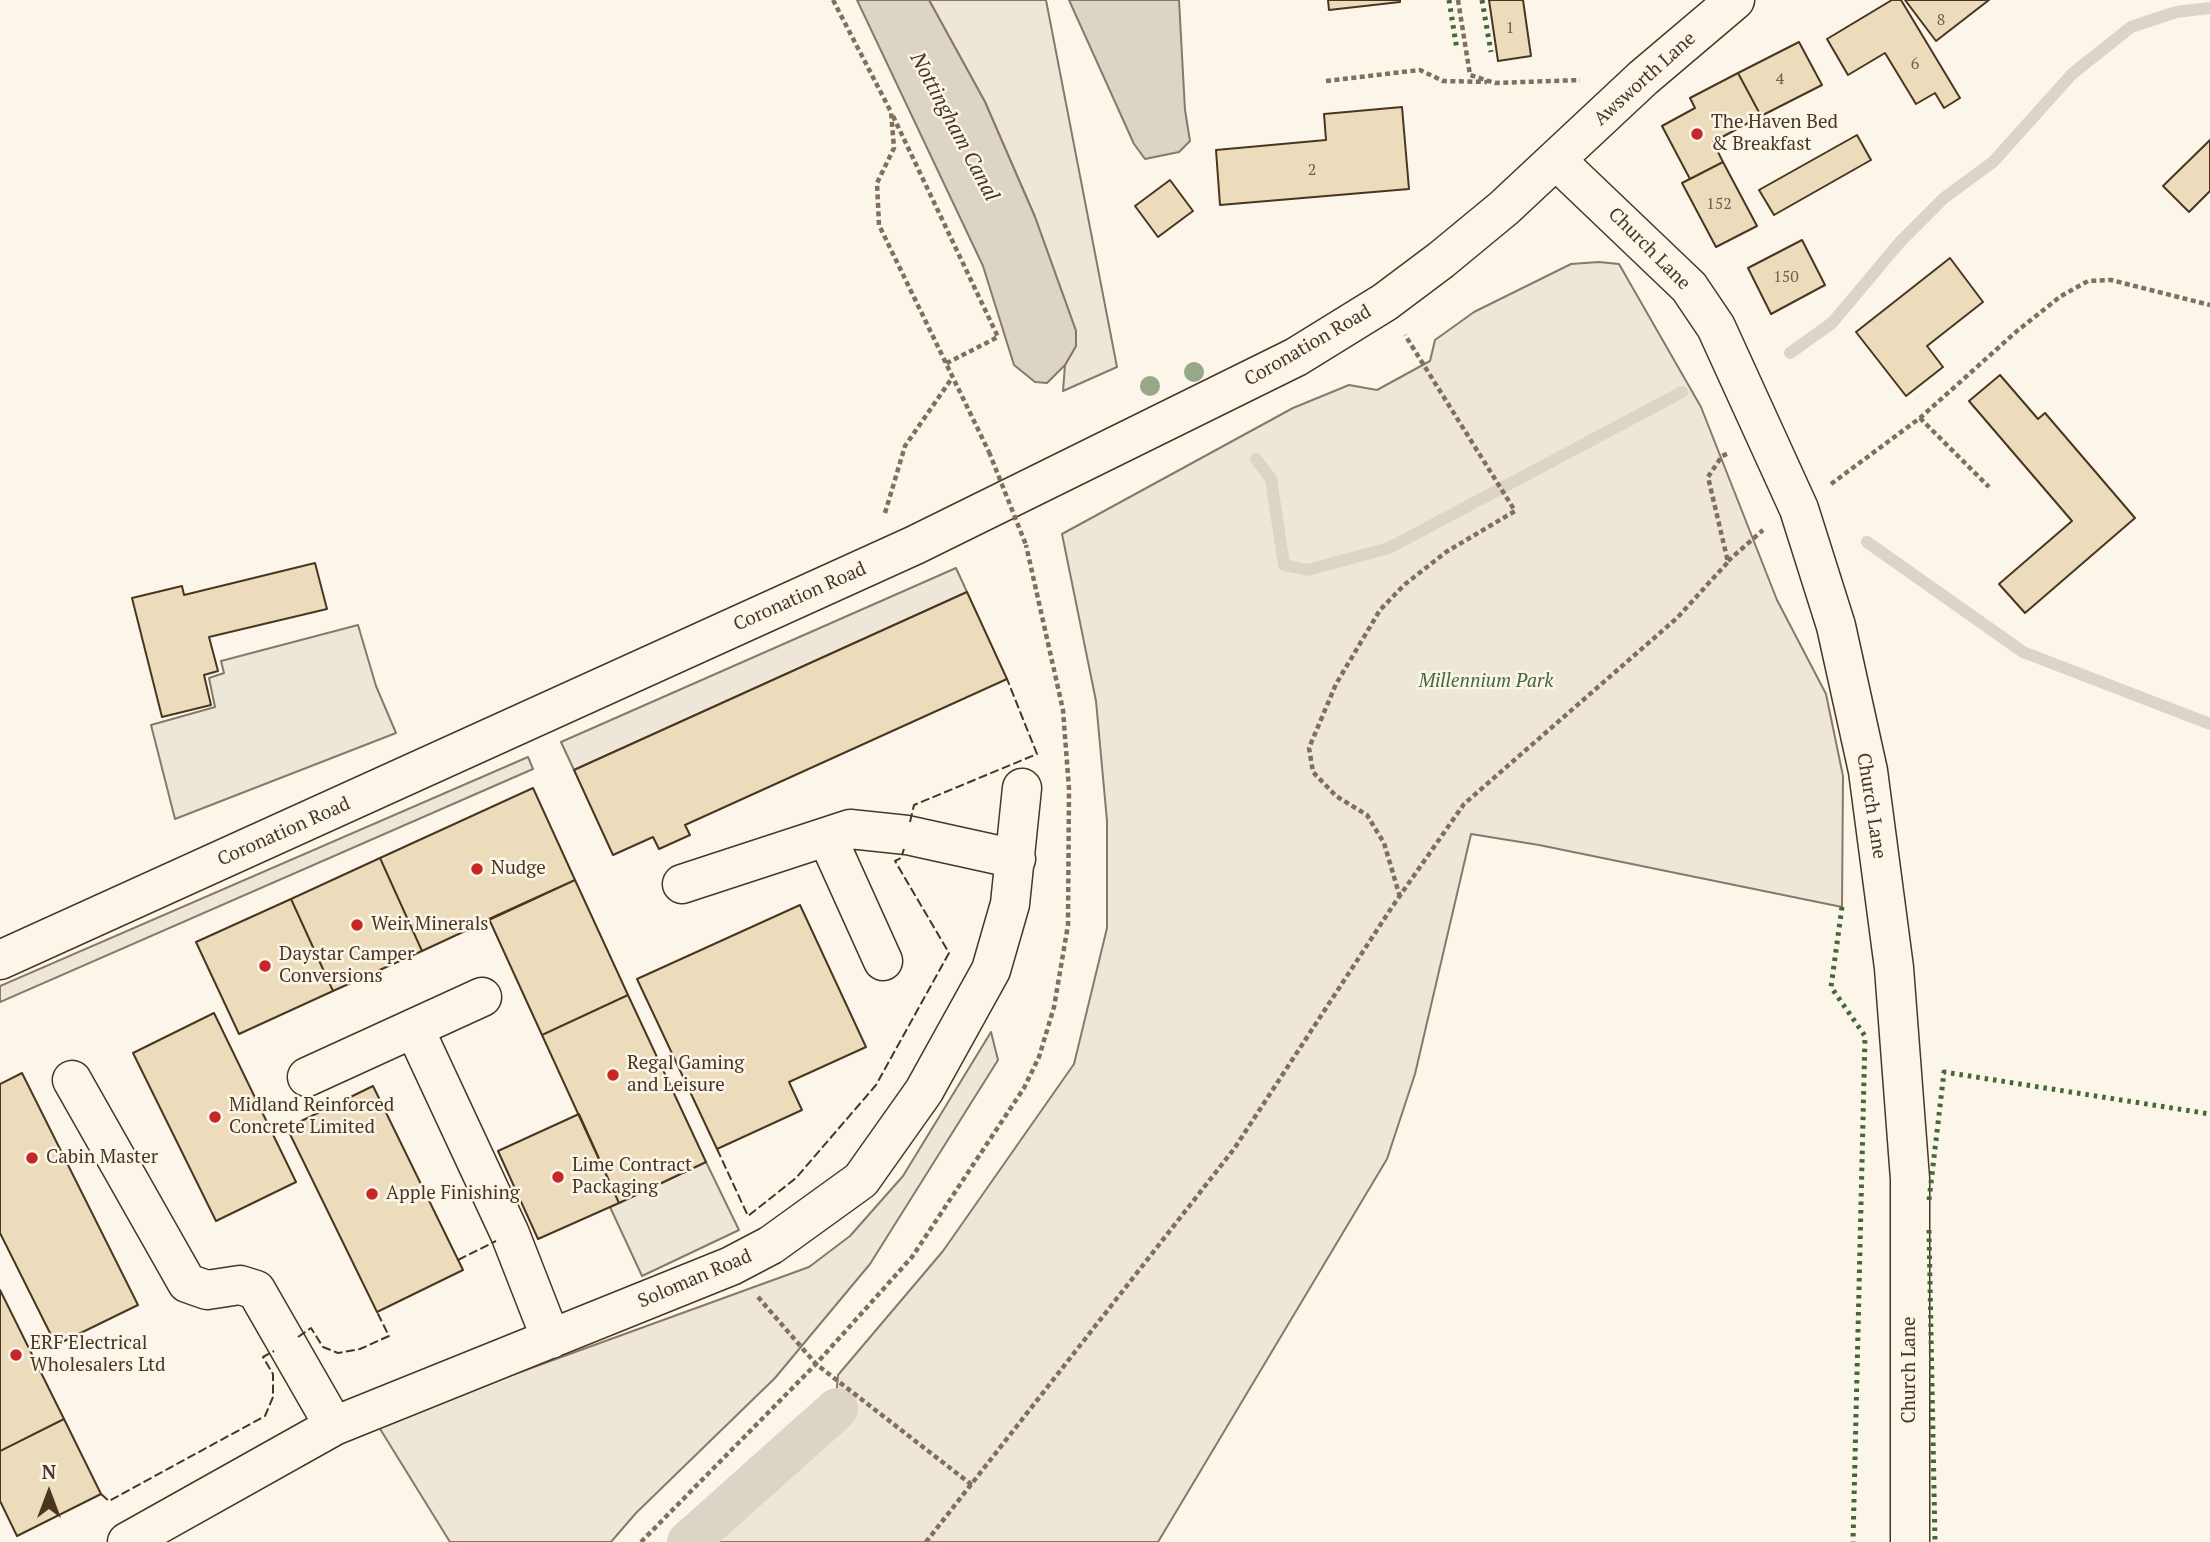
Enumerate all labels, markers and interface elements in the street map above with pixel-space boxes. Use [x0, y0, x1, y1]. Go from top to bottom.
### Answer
house number: 8 [1937, 10, 1945, 30]
house number: 1 [1506, 18, 1514, 38]
street label: Awsworth Lane [1589, 27, 1701, 131]
water label: Nottingham Canal [904, 48, 1004, 206]
house number: 6 [1911, 54, 1919, 74]
house number: 4 [1776, 69, 1784, 89]
place label: The Haven Bed & Breakfast [1711, 112, 1838, 156]
marker: The Haven Bed & Breakfast [1689, 126, 1705, 142]
house number: 2 [1308, 160, 1316, 180]
house number: 152 [1706, 194, 1732, 214]
street label: Church Lane [1603, 203, 1695, 295]
house number: 150 [1773, 267, 1799, 287]
street label: Coronation Road [1241, 300, 1375, 392]
street label: Coronation Road [730, 558, 870, 636]
park label: Millennium Park [1419, 671, 1553, 693]
street label: Church Lane [1851, 751, 1891, 861]
street label: Coronation Road [214, 793, 354, 871]
place label: Nudge [491, 858, 546, 880]
marker: Nudge [469, 861, 485, 877]
place label: Weir Minerals [371, 914, 489, 936]
marker: Weir Minerals [349, 917, 365, 933]
place label: Daystar Camper Conversions [279, 944, 414, 988]
marker: Daystar Camper Conversions [257, 958, 273, 974]
place label: Regal Gaming and Leisure [627, 1053, 744, 1097]
marker: Regal Gaming and Leisure [605, 1067, 621, 1083]
place label: Midland Reinforced Concrete Limited [229, 1095, 394, 1139]
marker: Midland Reinforced Concrete Limited [207, 1109, 223, 1125]
place label: Cabin Master [46, 1147, 158, 1169]
marker: Cabin Master [24, 1150, 40, 1166]
place label: Lime Contract Packaging [572, 1155, 692, 1199]
marker: Lime Contract Packaging [550, 1169, 566, 1185]
place label: Apple Finishing [386, 1183, 520, 1205]
marker: Apple Finishing [364, 1186, 380, 1202]
street label: Soloman Road [635, 1245, 755, 1313]
street label: Church Lane [1899, 1316, 1921, 1424]
place label: ERF Electrical Wholesalers Ltd [30, 1333, 165, 1377]
marker: ERF Electrical Wholesalers Ltd [8, 1347, 24, 1363]
north arrow [14, 1458, 84, 1528]
text: N [42, 1459, 56, 1484]

